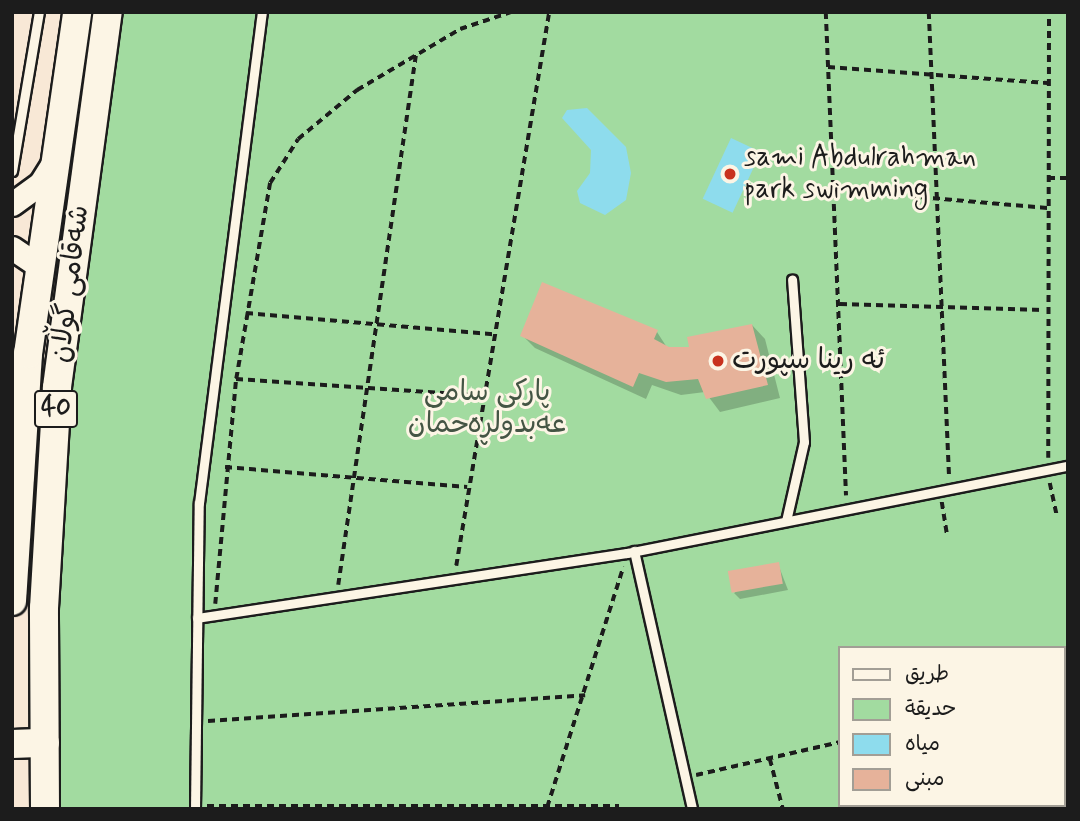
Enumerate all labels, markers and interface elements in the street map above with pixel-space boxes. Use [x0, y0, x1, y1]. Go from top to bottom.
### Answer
place label: sami Abdulrahman park swimming [744, 141, 974, 207]
marker: sami Abdulrahman park swimming [722, 166, 738, 182]
street label: شەقامی گوڵان [45, 203, 97, 365]
place label: ئه رينا سپورت [732, 344, 885, 378]
marker: ئه رينا سپورت [710, 353, 726, 369]
park label: پارکی سامی عەبدولڕەحمان [408, 376, 566, 442]
road number: 40 [33, 386, 79, 432]
legend [838, 646, 1066, 807]
text: طريق [905, 660, 949, 688]
text: حديقة [905, 695, 956, 723]
text: مياه [905, 730, 940, 758]
text: مبنى [905, 765, 944, 793]

